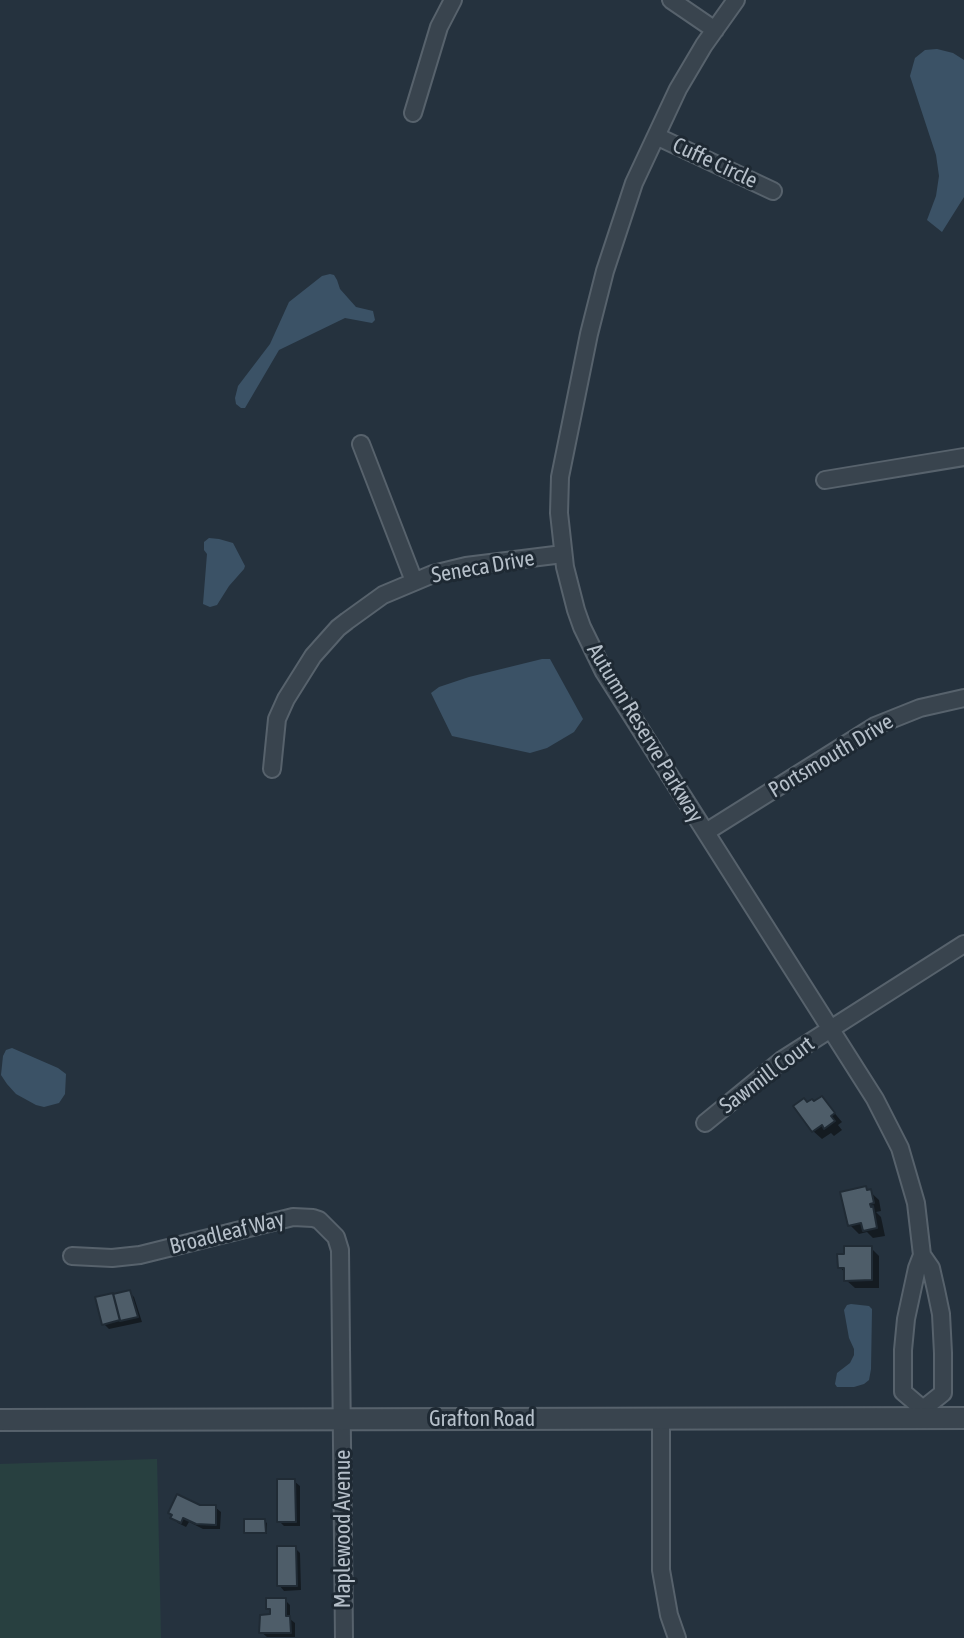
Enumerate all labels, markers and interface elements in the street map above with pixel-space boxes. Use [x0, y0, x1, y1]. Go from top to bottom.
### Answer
street label: Cuffe Circle [668, 132, 762, 194]
street label: Seneca Drive [430, 545, 536, 589]
street label: Autumn Reserve Parkway [581, 639, 709, 827]
street label: Portsmouth Drive [764, 708, 898, 804]
street label: Sawmill Court [714, 1031, 820, 1119]
street label: Broadleaf Way [167, 1206, 287, 1260]
street label: Grafton Road [429, 1406, 535, 1432]
street label: Maplewood Avenue [330, 1450, 356, 1608]

